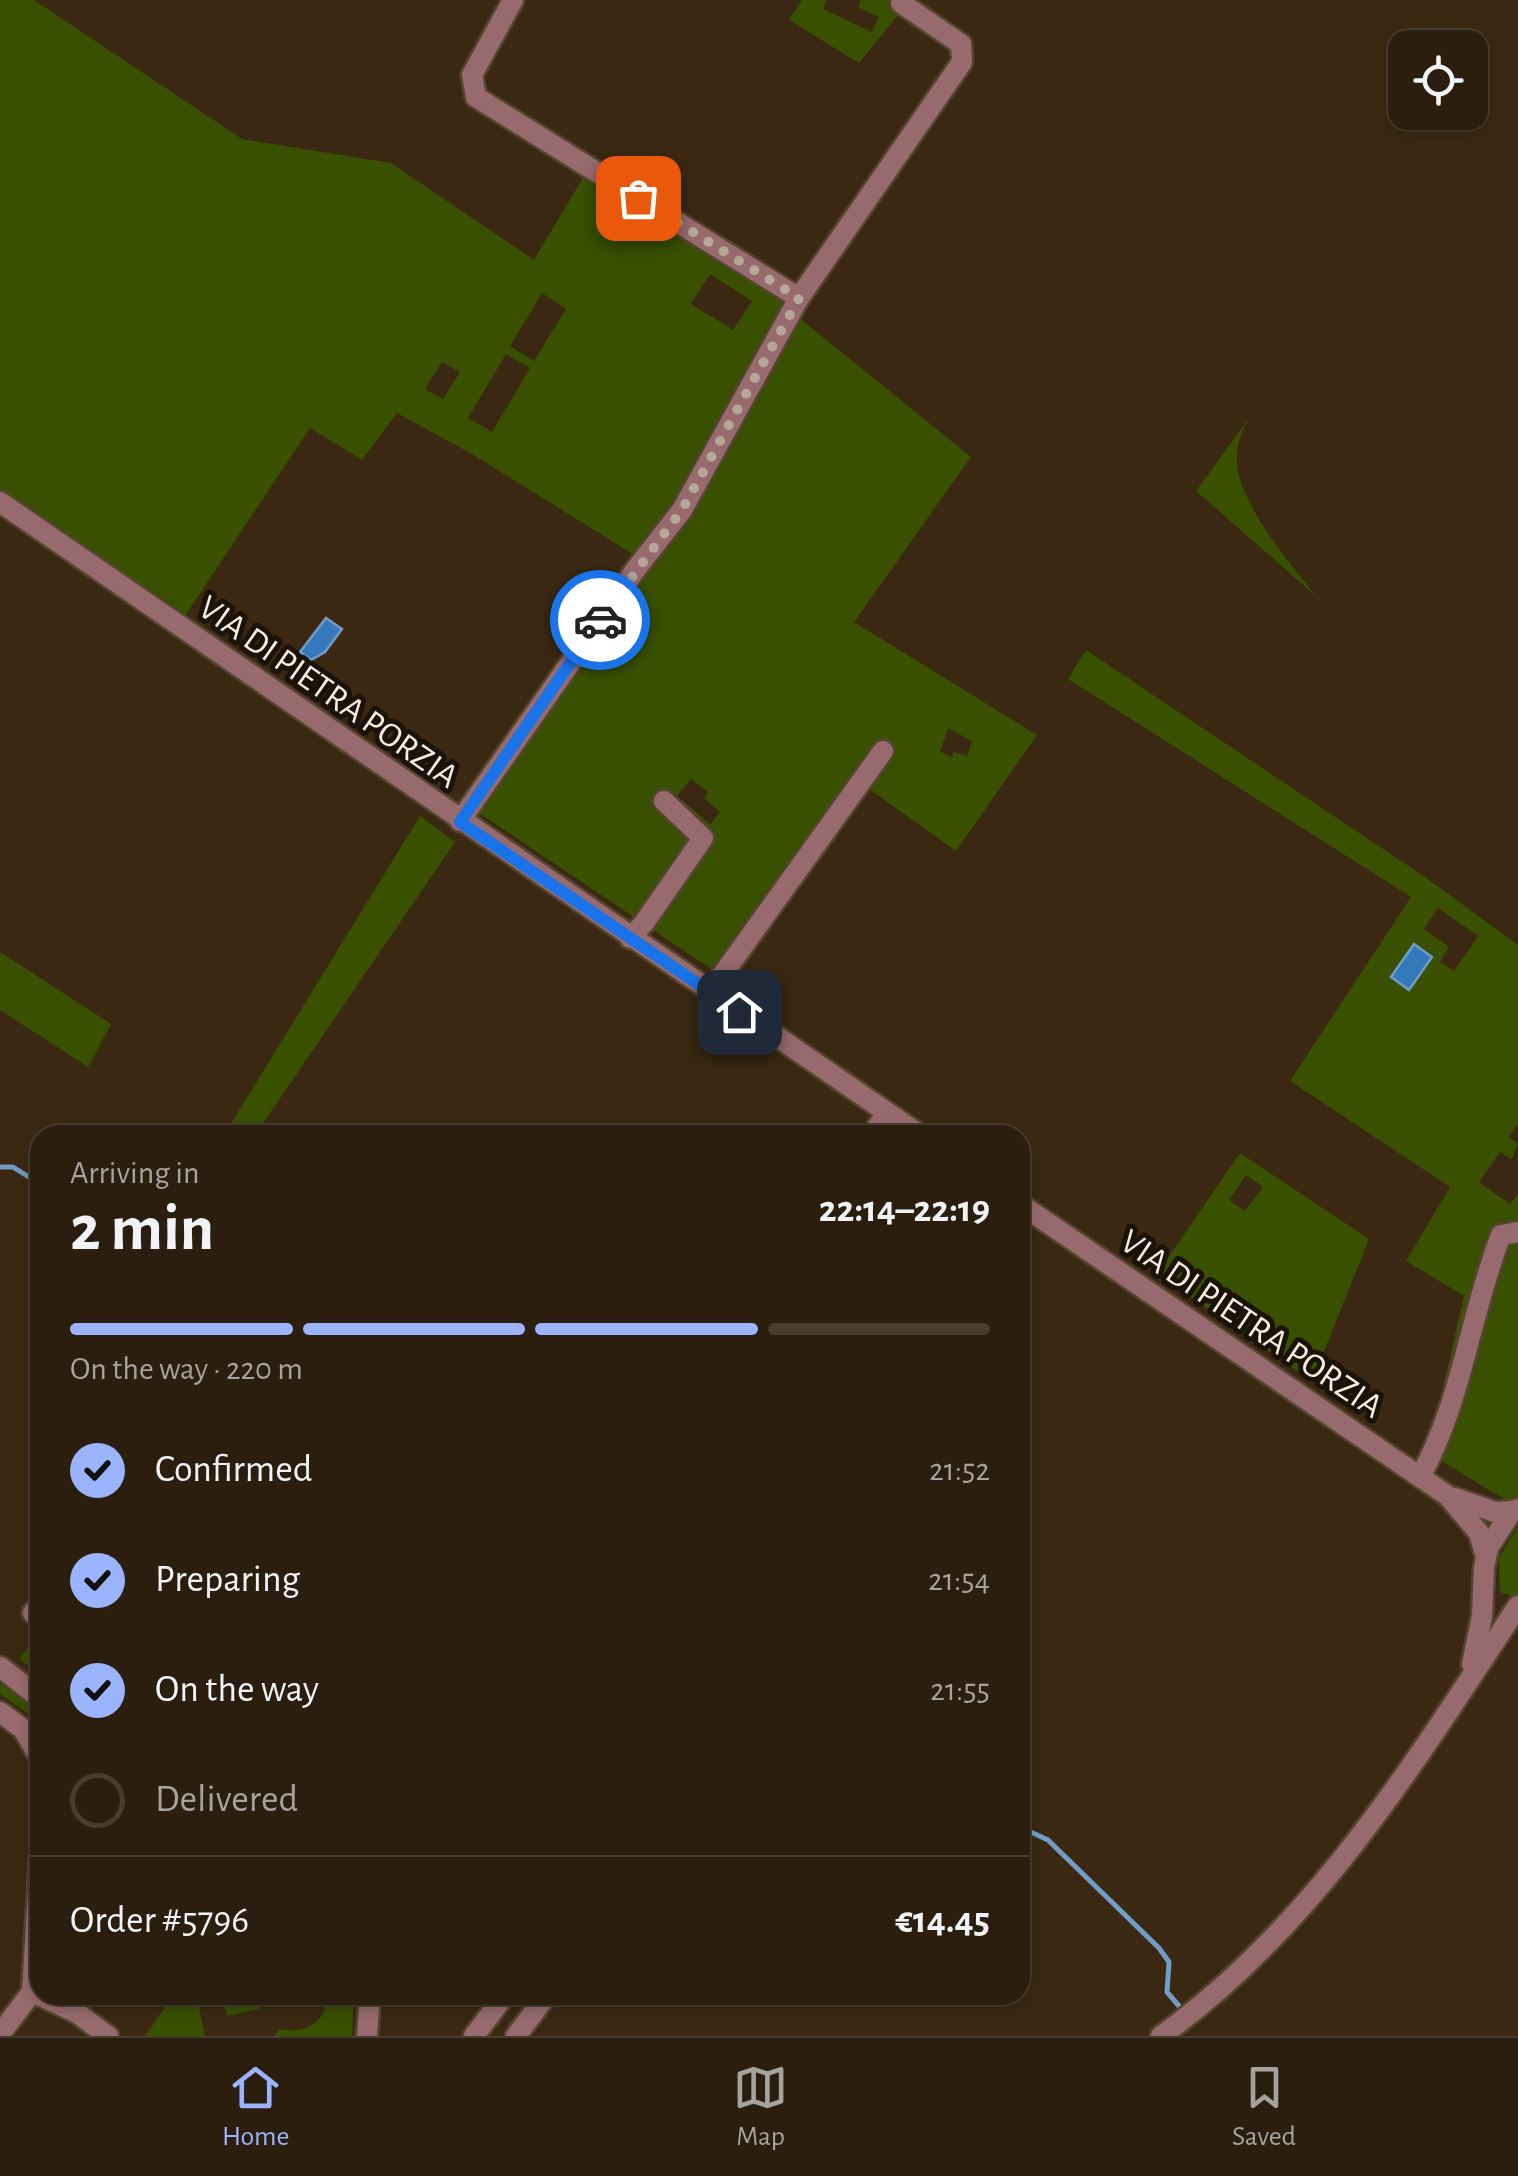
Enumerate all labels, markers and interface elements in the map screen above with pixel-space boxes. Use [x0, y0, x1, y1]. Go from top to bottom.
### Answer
map controls [1388, 30, 1488, 130]
button: locate [1388, 30, 1488, 130]
pin [596, 156, 681, 241]
icon: bag [611, 171, 666, 226]
courier [550, 570, 650, 670]
street label: VIA DI PIETRA PORZIA [192, 590, 464, 795]
icon: car [573, 593, 628, 648]
pin [697, 970, 782, 1055]
icon: home [712, 985, 767, 1040]
text: Arriving in [70, 1157, 199, 1189]
text: 22:14–22:19 [819, 1191, 990, 1229]
text: 2 min [70, 1197, 214, 1262]
street label: VIA DI PIETRA PORZIA [1114, 1224, 1389, 1425]
text: On the way · 220 m [70, 1353, 303, 1385]
icon: check [70, 1443, 125, 1498]
text: Confirmed [155, 1451, 312, 1489]
text: 21:52 [929, 1454, 990, 1486]
icon: check [70, 1553, 125, 1608]
text: Preparing [155, 1561, 300, 1599]
text: 21:54 [928, 1564, 990, 1596]
icon: check [70, 1663, 125, 1718]
text: On the way [155, 1671, 319, 1709]
text: 21:55 [930, 1674, 990, 1706]
text: Delivered [155, 1781, 298, 1819]
text: Order #5796 [70, 1902, 249, 1940]
text: €14.45 [895, 1902, 990, 1940]
tab: Home [222, 2060, 289, 2154]
tab: Map [733, 2060, 788, 2154]
tab: Saved [1232, 2060, 1296, 2154]

